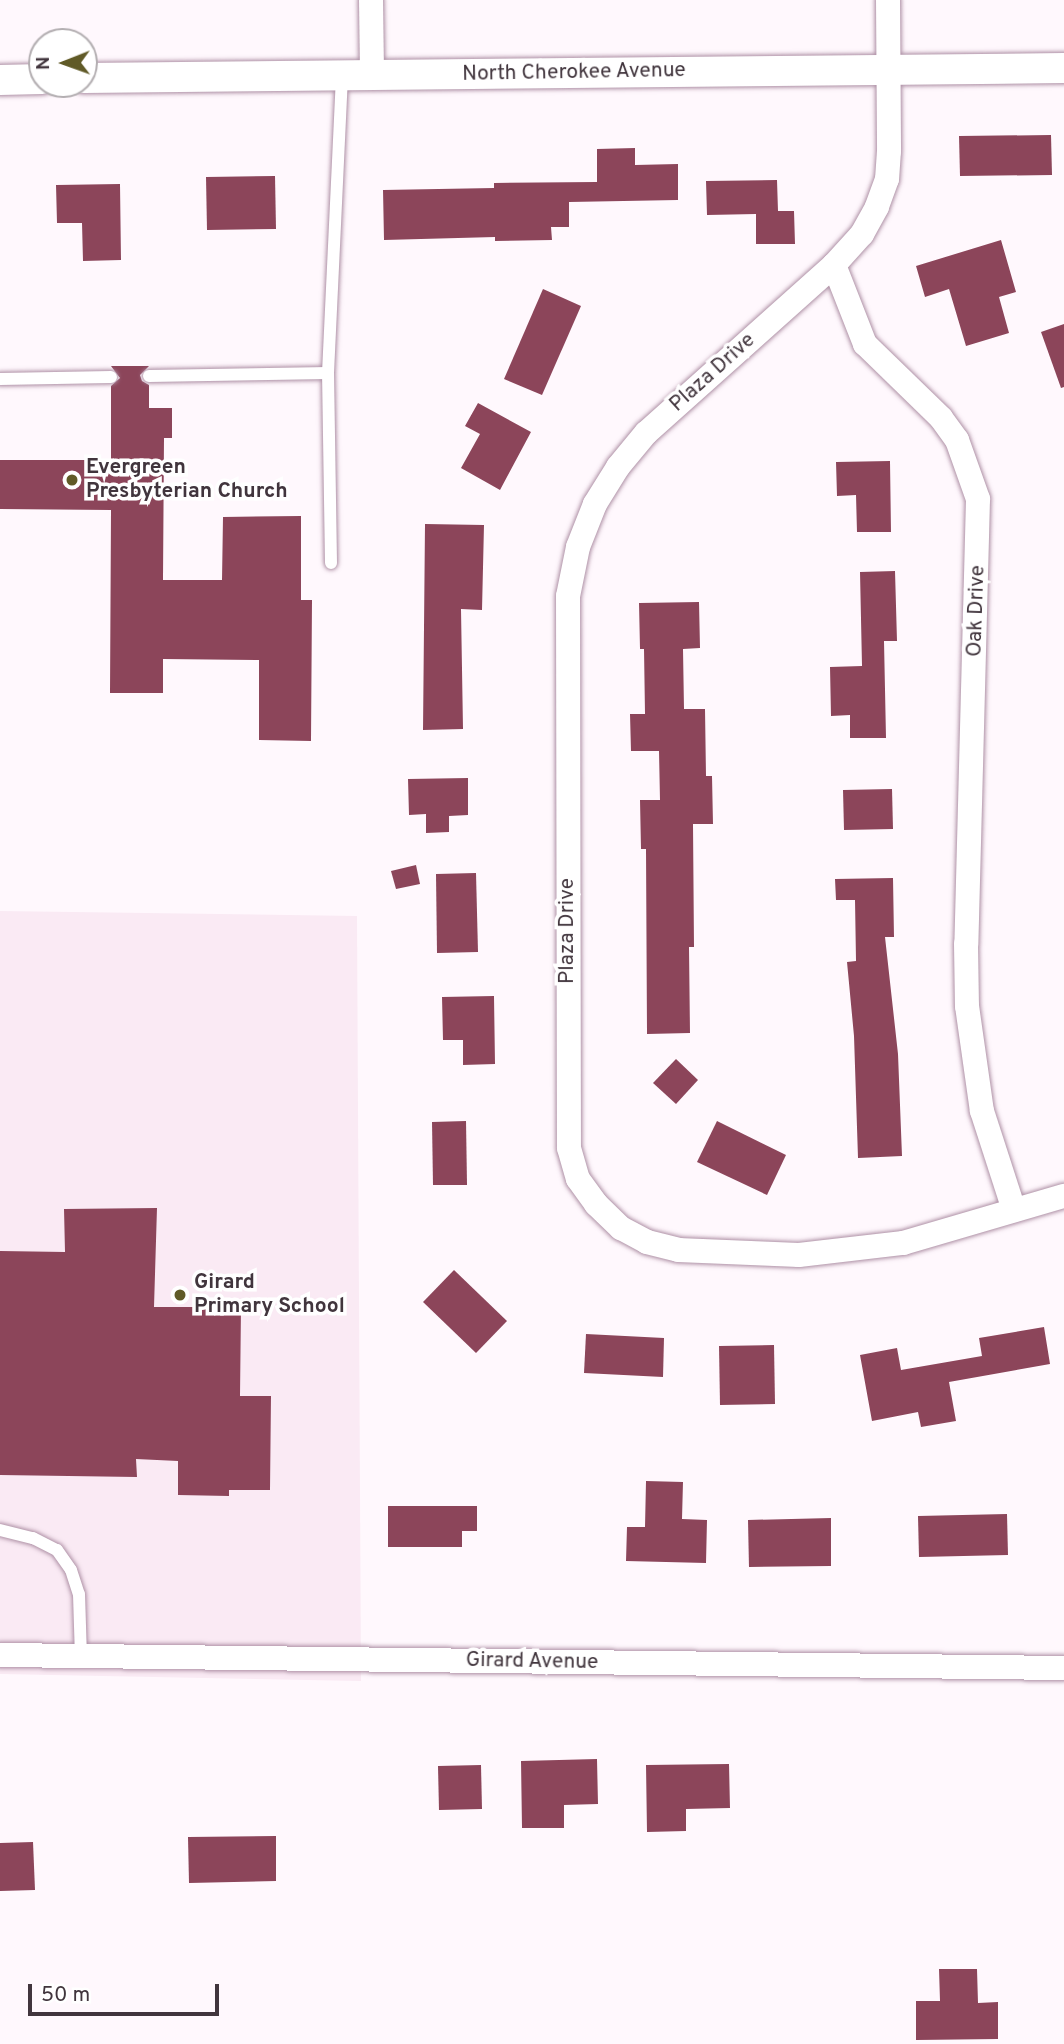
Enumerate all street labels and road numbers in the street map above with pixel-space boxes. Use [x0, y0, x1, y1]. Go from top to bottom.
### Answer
street label: North Cherokee Avenue [462, 58, 686, 88]
street label: Plaza Drive [665, 328, 761, 418]
street label: Oak Drive [963, 565, 991, 657]
street label: Plaza Drive [555, 878, 581, 984]
street label: Girard Avenue [465, 1648, 599, 1676]

